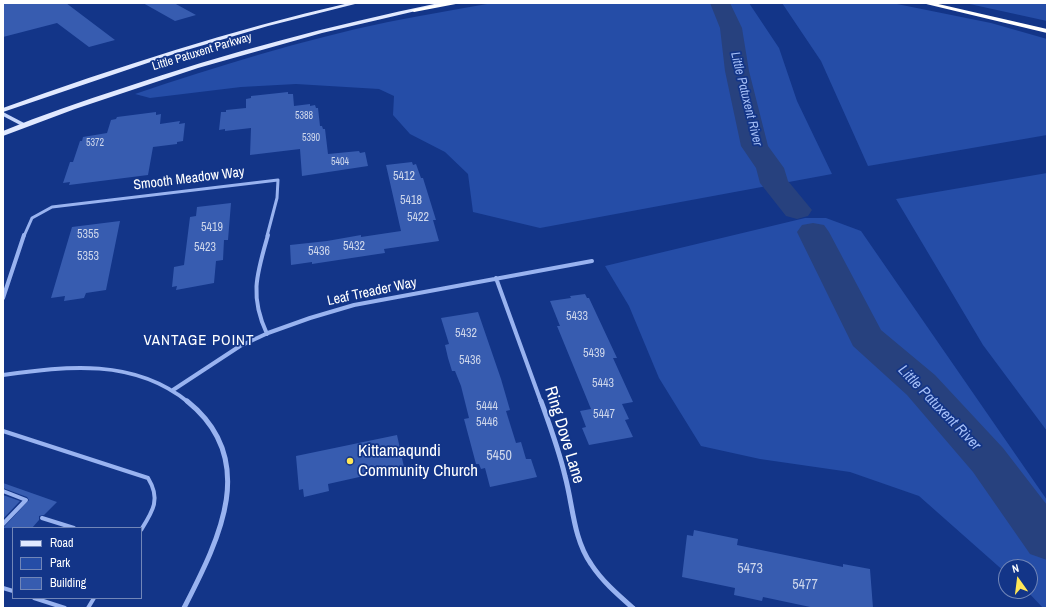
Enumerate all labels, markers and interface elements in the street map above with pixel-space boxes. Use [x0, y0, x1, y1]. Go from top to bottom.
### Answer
street label: Little Patuxent Parkway [150, 30, 254, 74]
water label: Little Patuxent River [727, 50, 765, 148]
house number: 5388 [295, 110, 313, 122]
house number: 5390 [302, 132, 320, 144]
house number: 5372 [86, 137, 104, 149]
house number: 5404 [331, 156, 349, 168]
street label: Smooth Meadow Way [132, 164, 246, 194]
house number: 5412 [393, 170, 415, 184]
house number: 5418 [400, 194, 422, 208]
house number: 5422 [407, 211, 429, 225]
house number: 5419 [201, 221, 223, 235]
house number: 5355 [77, 228, 99, 242]
house number: 5432 [343, 240, 365, 254]
house number: 5423 [194, 241, 216, 255]
house number: 5436 [308, 245, 330, 259]
house number: 5353 [77, 250, 99, 264]
street label: Leaf Treader Way [326, 274, 418, 310]
house number: 5433 [566, 310, 588, 324]
house number: 5432 [455, 327, 477, 341]
district label: VANTAGE POINT [144, 332, 254, 350]
house number: 5439 [583, 347, 605, 361]
house number: 5436 [459, 354, 481, 368]
water label: Little Patuxent River [894, 362, 984, 454]
house number: 5443 [592, 377, 614, 391]
street label: Ring Dove Lane [540, 384, 588, 486]
house number: 5444 [476, 400, 498, 414]
house number: 5447 [593, 408, 615, 422]
house number: 5446 [476, 416, 498, 430]
place label: Kittamaqundi Community Church [358, 441, 478, 481]
house number: 5450 [486, 448, 512, 464]
marker: Kittamaqundi Community Church [345, 456, 355, 466]
legend [12, 527, 142, 599]
text: Road [50, 535, 74, 551]
text: Park [50, 555, 70, 571]
north arrow [998, 559, 1038, 599]
house number: 5473 [737, 561, 763, 577]
text: N [1010, 561, 1020, 576]
text: Building [50, 575, 86, 591]
house number: 5477 [792, 577, 818, 593]

